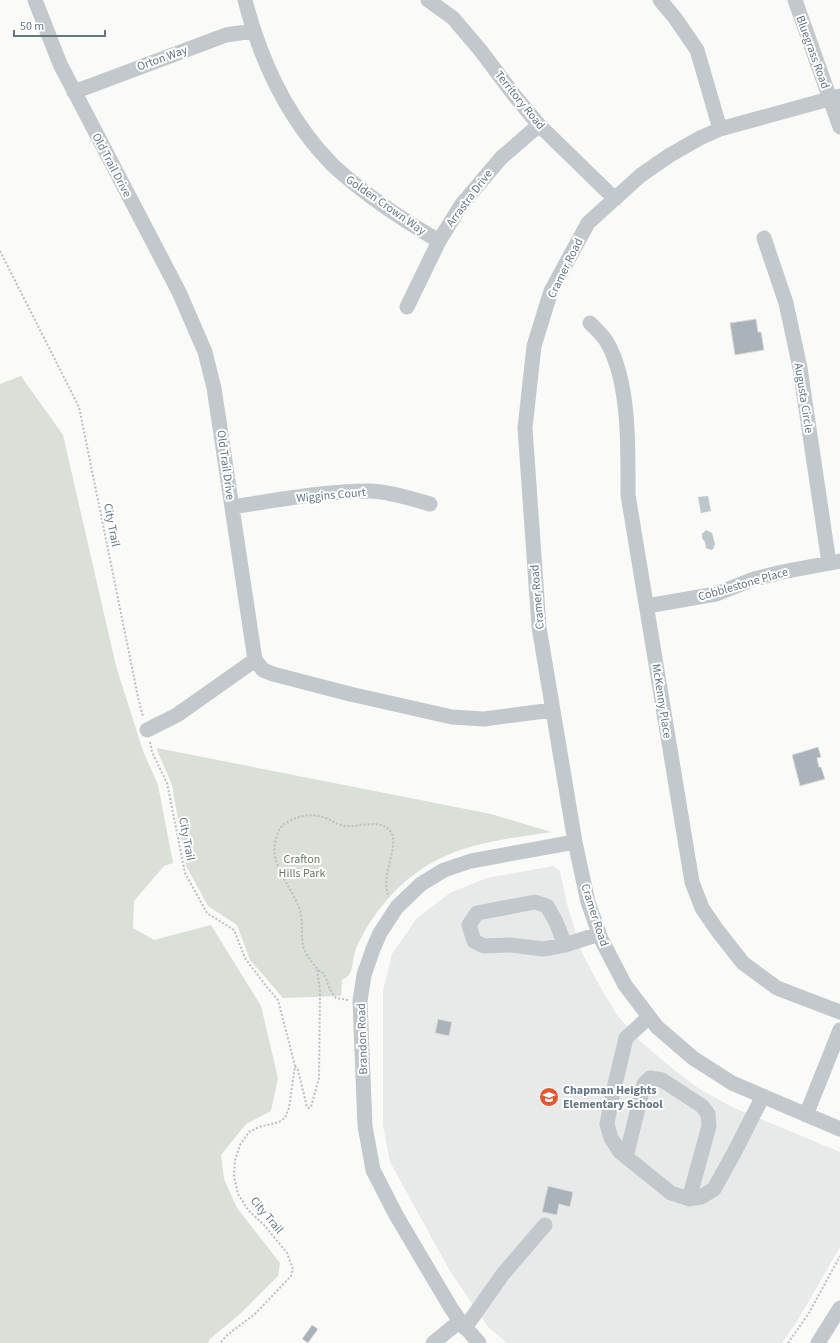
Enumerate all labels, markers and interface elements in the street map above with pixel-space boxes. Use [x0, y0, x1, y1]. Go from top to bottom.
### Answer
scale bar [14, 12, 105, 38]
street label: Bluegrass Road [791, 13, 834, 91]
text: 50 m [20, 18, 44, 35]
street label: Orton Way [135, 41, 190, 75]
street label: Territory Road [491, 67, 549, 133]
street label: Old Trail Drive [88, 130, 136, 200]
street label: Arrastra Drive [442, 166, 497, 230]
street label: Golden Crown Way [342, 171, 430, 240]
street label: Cramer Road [544, 235, 587, 301]
street label: Augusta Circle [790, 362, 817, 434]
street label: Old Trail Drive [212, 429, 239, 501]
street label: Wiggins Court [296, 484, 366, 507]
street label: City Trail [99, 502, 124, 548]
street label: Cramer Road [526, 564, 549, 630]
street label: Cobblestone Place [696, 564, 790, 605]
street label: McKenny Place [647, 663, 676, 740]
street label: City Trail [174, 816, 199, 862]
park label: Crafton Hills Park [279, 851, 325, 882]
street label: Cramer Road [576, 882, 613, 949]
street label: Brandon Road [353, 1003, 372, 1075]
place label: Chapman Heights Elementary School [563, 1082, 663, 1113]
school or university icon: Chapman Heights Elementary School [538, 1086, 560, 1108]
street label: City Trail [246, 1193, 287, 1238]

